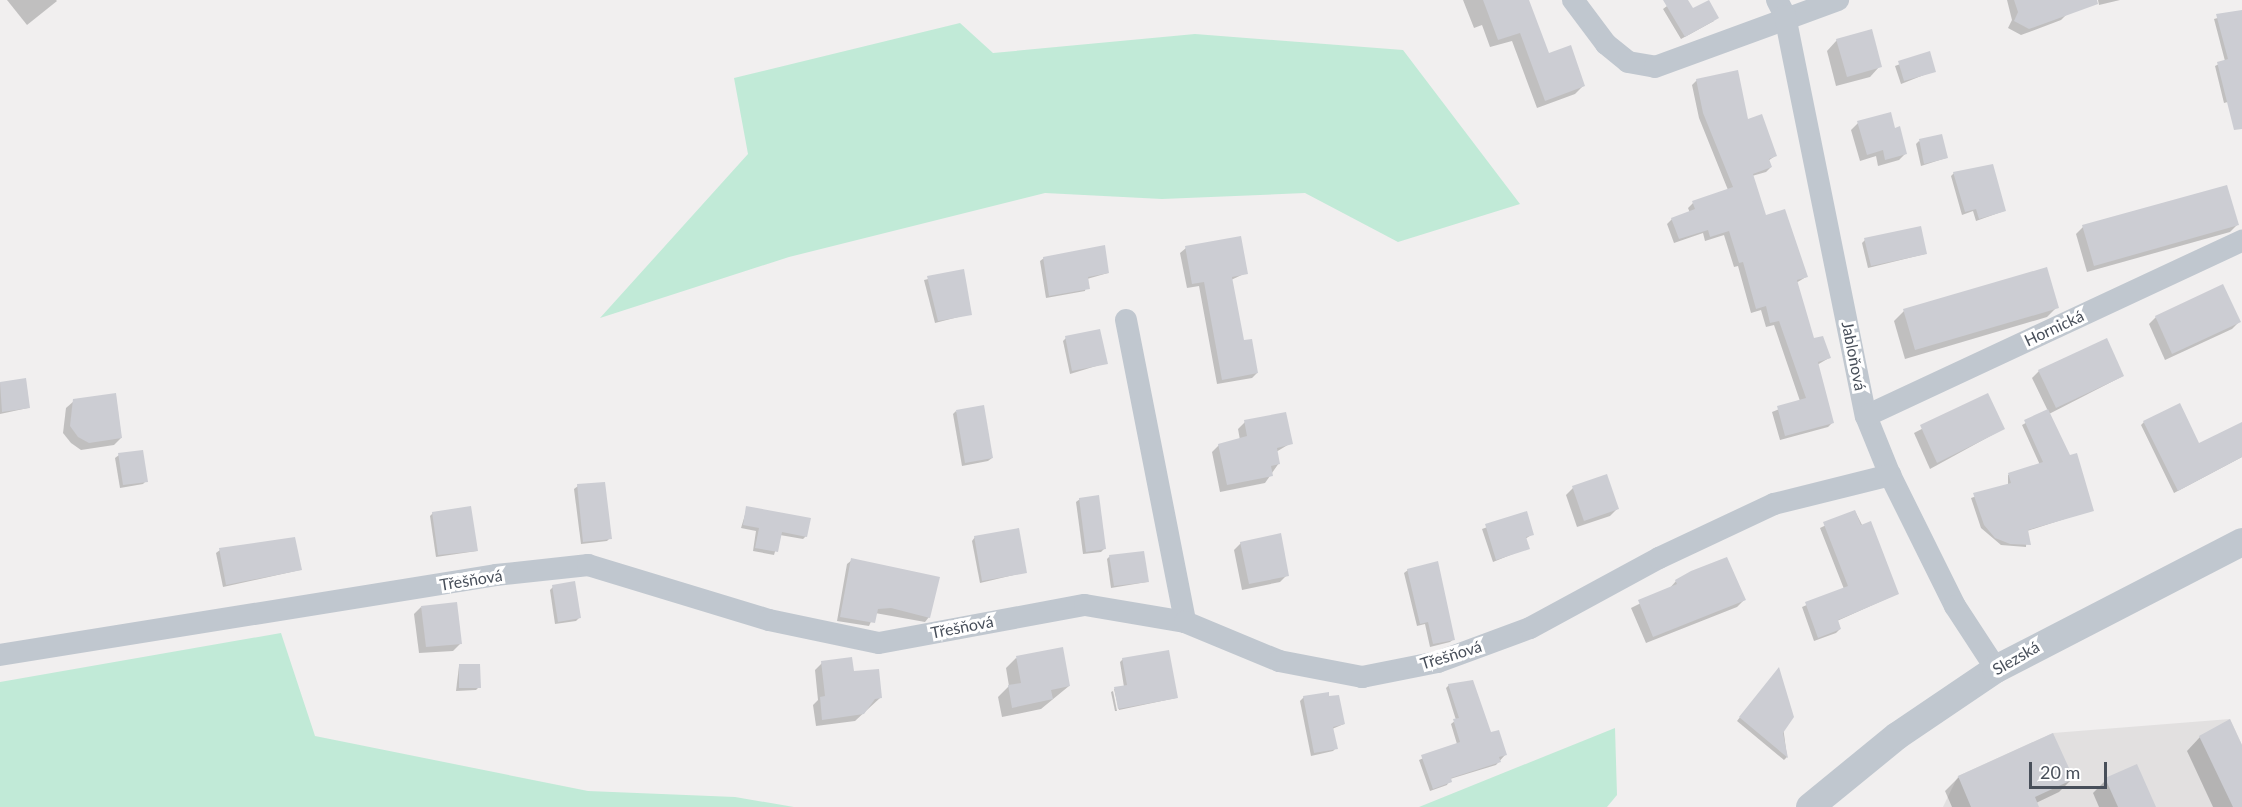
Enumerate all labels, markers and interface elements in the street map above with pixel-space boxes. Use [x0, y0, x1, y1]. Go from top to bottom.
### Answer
street label: Hornická [2021, 306, 2087, 350]
street label: Jabloňová [1838, 320, 1870, 392]
street label: Třešňová [438, 566, 504, 594]
street label: Třešňová [929, 612, 995, 642]
street label: Třešňová [1418, 637, 1484, 673]
street label: Slezská [1989, 637, 2043, 679]
scale bar [2032, 750, 2110, 788]
text: 20 m [2040, 761, 2080, 783]

